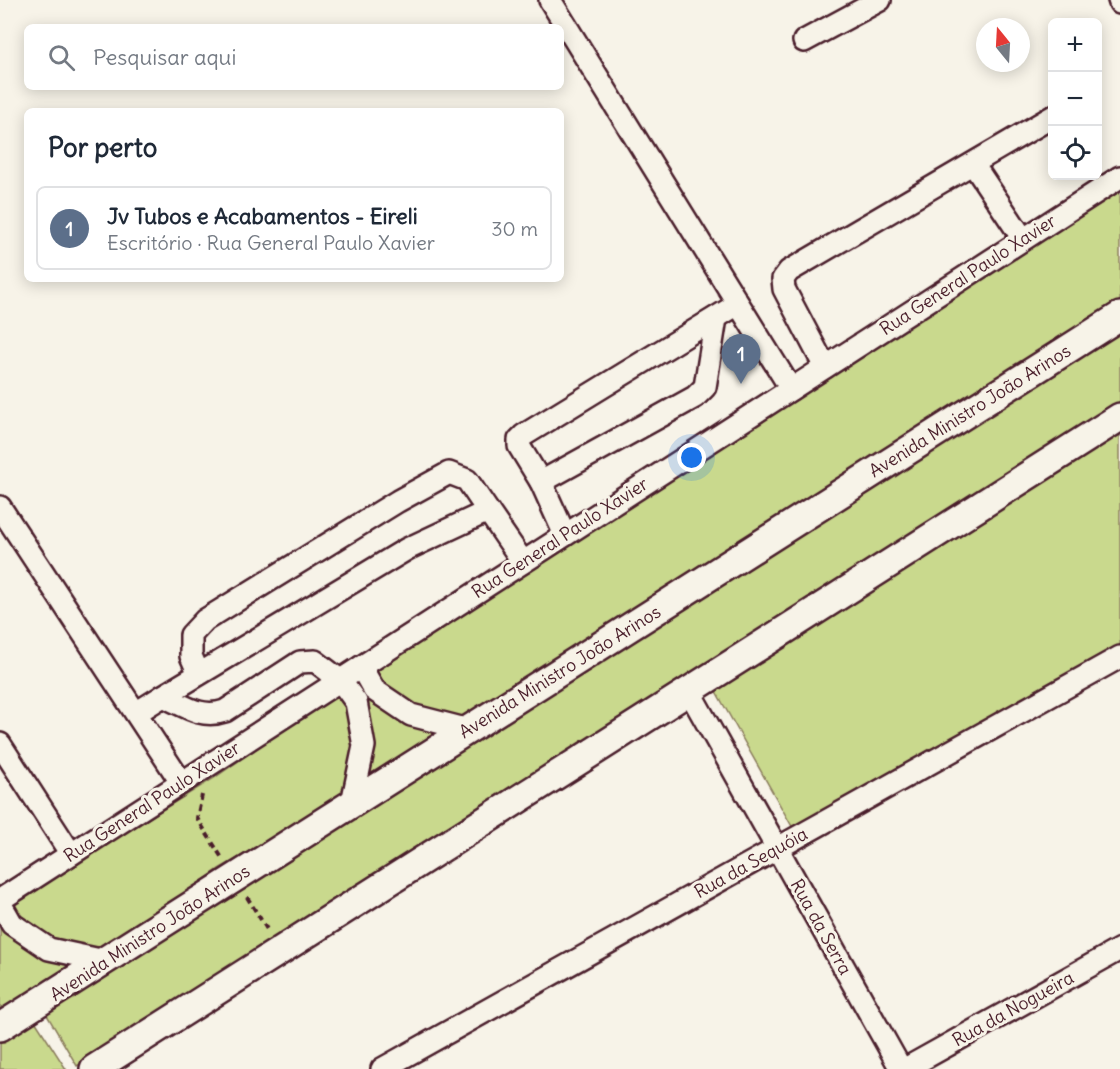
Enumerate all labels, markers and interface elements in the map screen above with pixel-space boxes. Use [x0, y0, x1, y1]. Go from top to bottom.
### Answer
north arrow [976, 18, 1030, 72]
map controls [1048, 18, 1102, 180]
button: + [1048, 18, 1102, 72]
search box [24, 24, 564, 90]
icon: search [45, 41, 78, 74]
text: Pesquisar aqui [93, 43, 236, 71]
button: − [1048, 72, 1102, 126]
button: locate [1048, 126, 1102, 180]
text: Por perto [48, 131, 157, 164]
text: Jv Tubos e Acabamentos - Eireli [107, 202, 418, 230]
street label: Rua General Paulo Xavier [875, 209, 1061, 340]
text: 1 [66, 216, 73, 241]
text: 30 m [491, 216, 538, 241]
text: Escritório · Rua General Paulo Xavier [107, 230, 435, 255]
pin: 1 [722, 334, 760, 384]
street label: Avenida Ministro João Arinos [864, 339, 1075, 482]
your location [677, 443, 706, 472]
street label: Rua General Paulo Xavier [467, 472, 653, 603]
street label: Avenida Ministro João Arinos [454, 600, 665, 743]
street label: Rua General Paulo Xavier [59, 736, 245, 867]
street label: Rua da Sequóia [690, 822, 811, 903]
street label: Avenida Ministro João Arinos [45, 859, 254, 1006]
street label: Rua da Serra [786, 875, 857, 979]
street label: Rua da Nogueira [948, 966, 1078, 1051]

